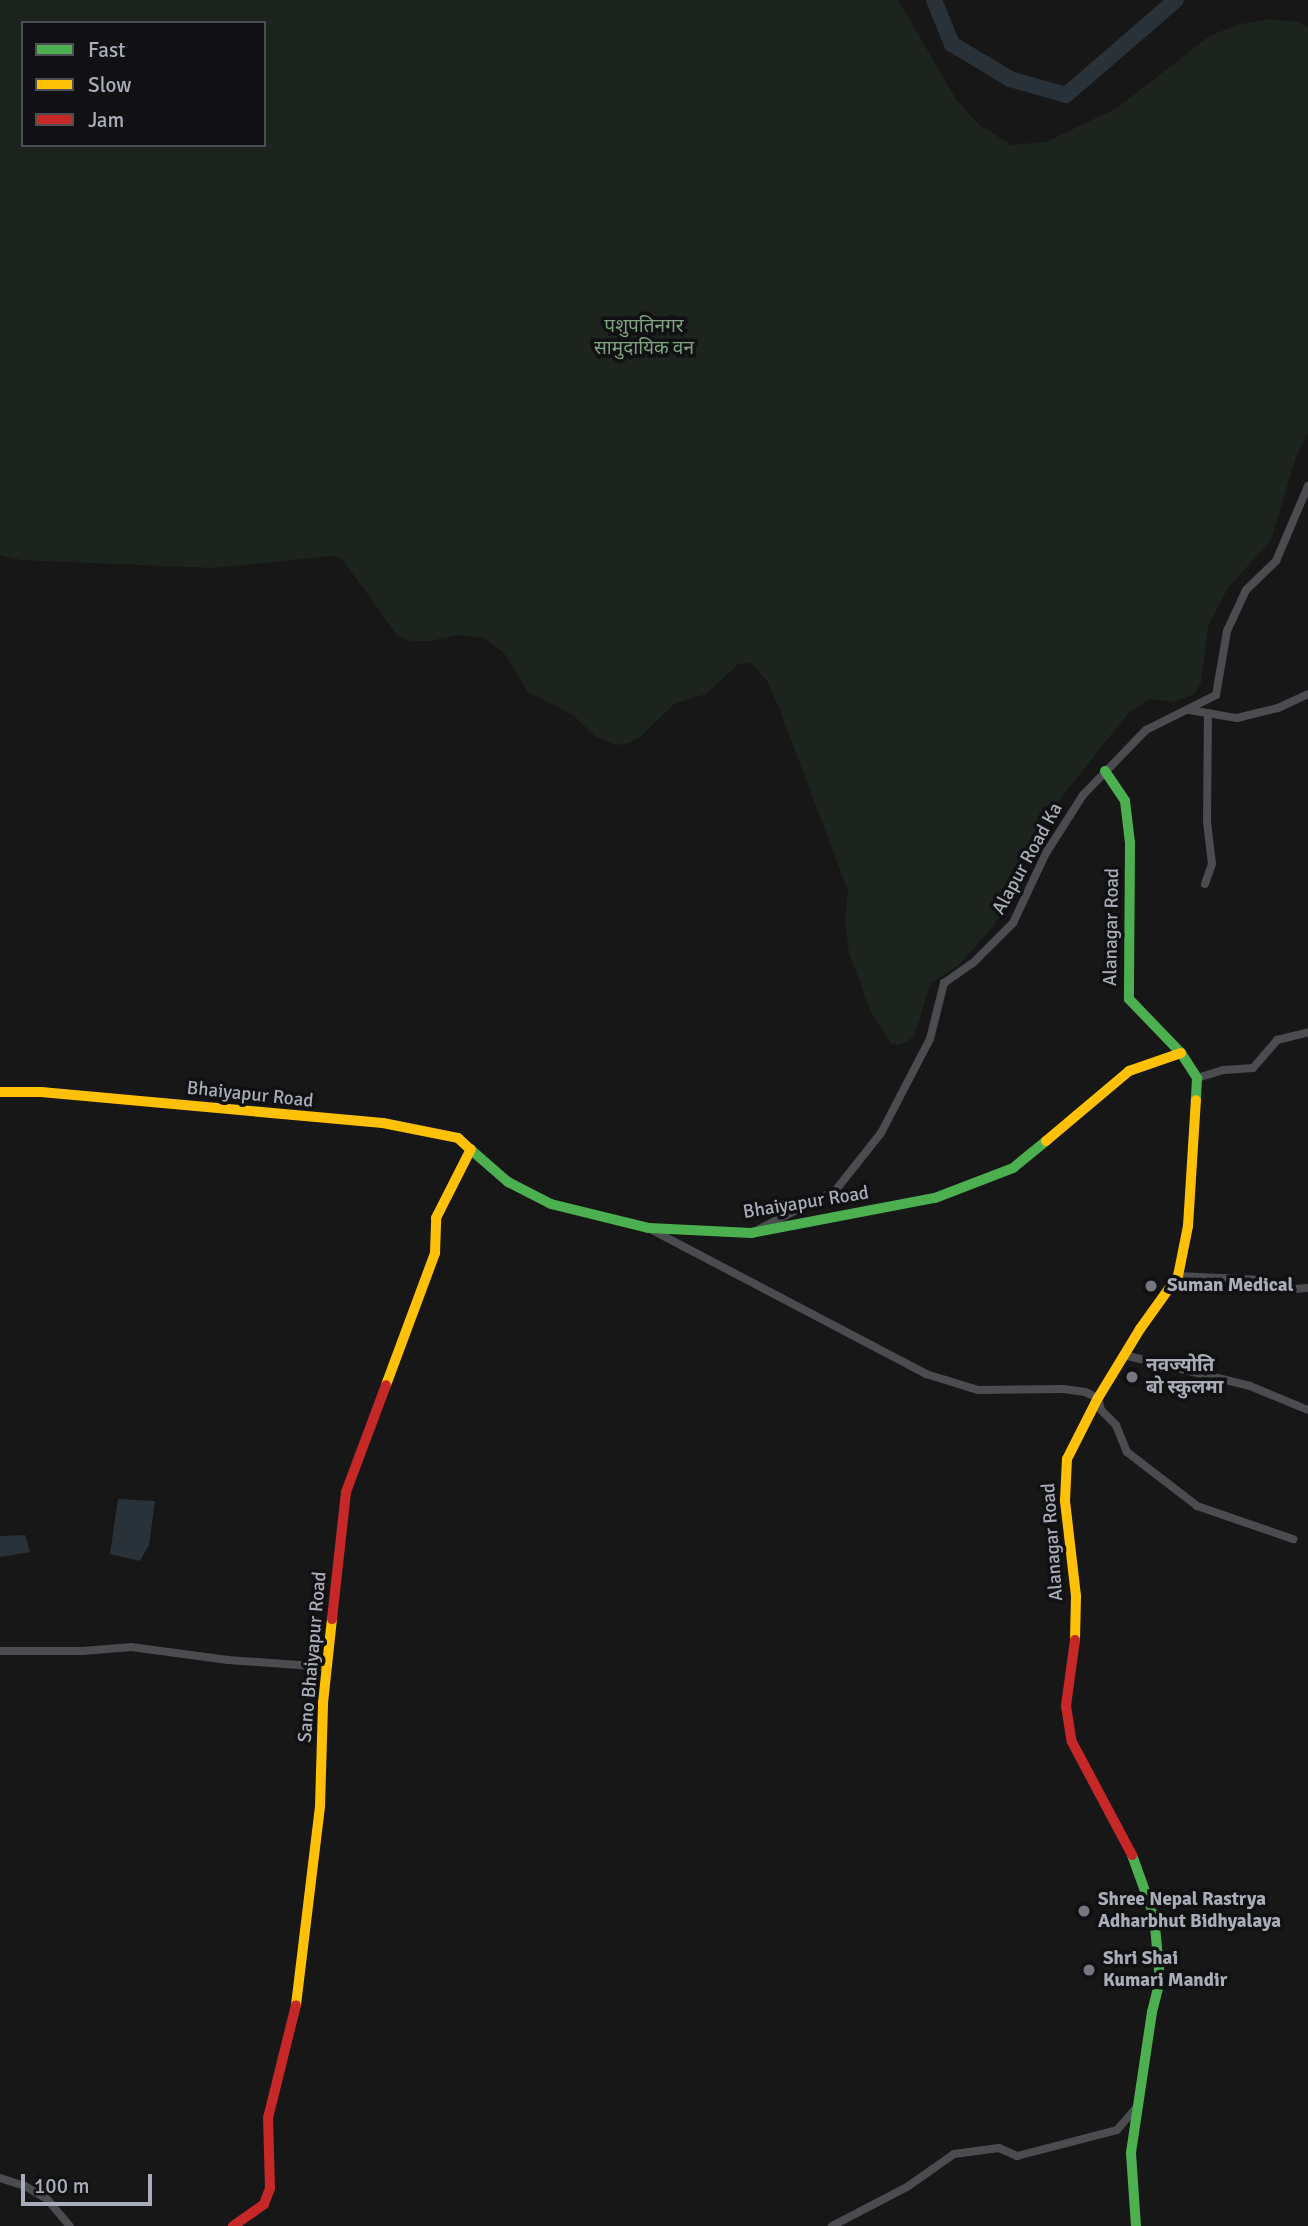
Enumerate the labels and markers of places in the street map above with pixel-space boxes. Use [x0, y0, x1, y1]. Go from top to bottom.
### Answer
place label: Suman Medical [1167, 1275, 1294, 1297]
marker: Suman Medical [1141, 1276, 1161, 1296]
place label: नवज्याेति बाे स्कुलमा [1146, 1355, 1223, 1399]
marker: नवज्याेति बाे स्कुलमा [1124, 1369, 1140, 1385]
place label: Shree Nepal Rastrya Adharbhut Bidhyalaya [1098, 1889, 1281, 1933]
marker: Shree Nepal Rastrya Adharbhut Bidhyalaya [1076, 1903, 1092, 1919]
place label: Shri Shai Kumari Mandir [1103, 1948, 1227, 1992]
marker: Shri Shai Kumari Mandir [1081, 1962, 1097, 1978]

